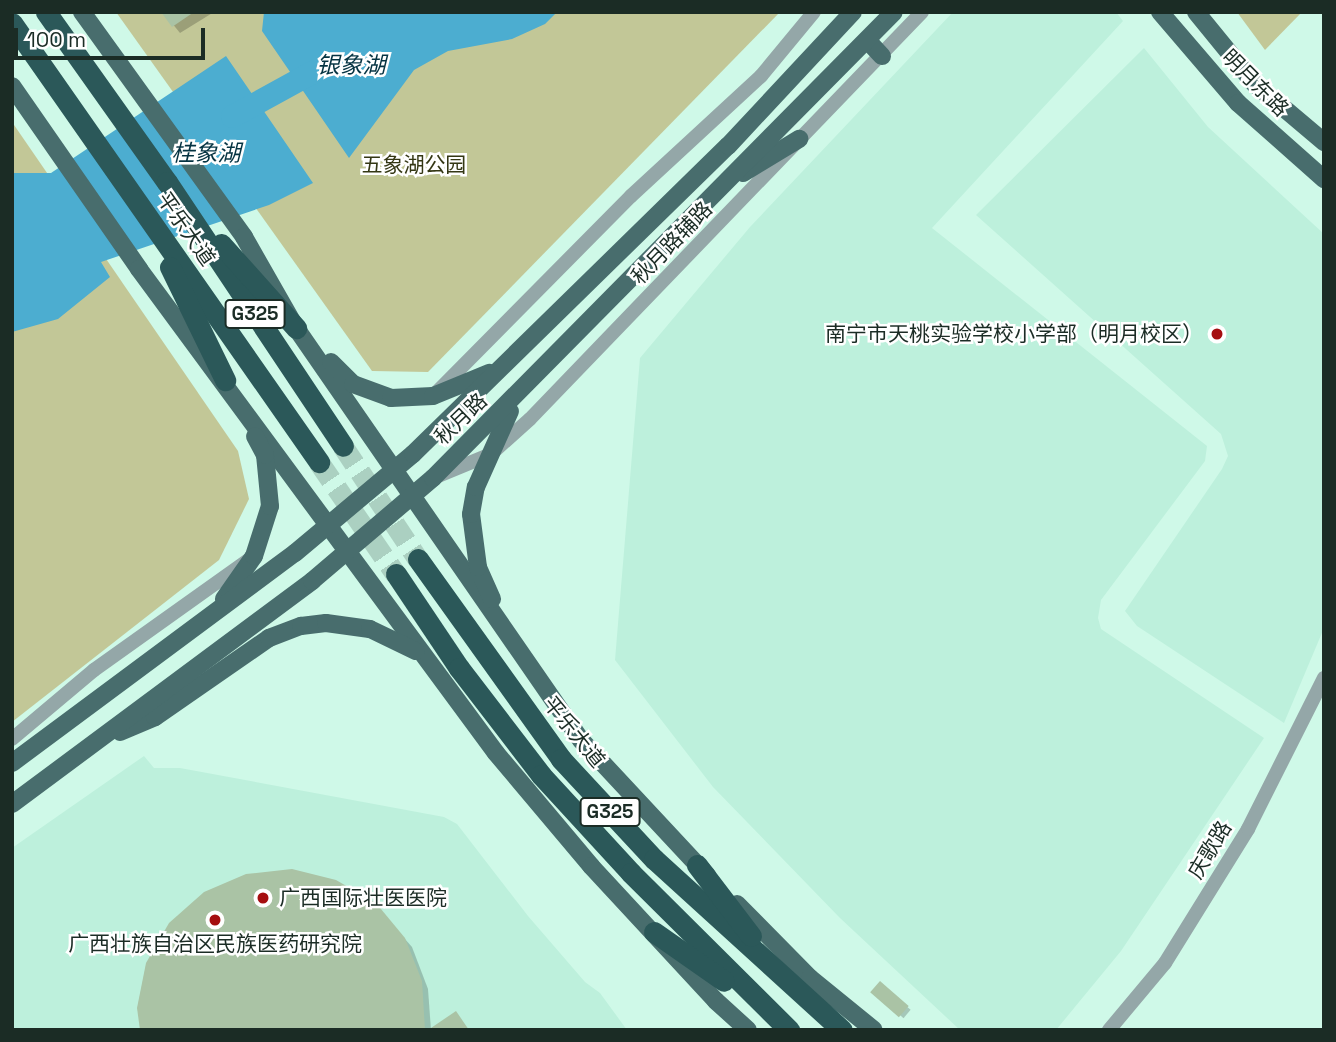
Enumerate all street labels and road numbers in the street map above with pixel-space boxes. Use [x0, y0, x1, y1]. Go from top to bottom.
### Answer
street label: 明月东路 [1216, 44, 1294, 122]
street label: 平乐大道 [152, 187, 220, 271]
street label: 秋月路辅路 [626, 196, 718, 290]
road number: G325 [224, 298, 286, 330]
street label: 秋月路 [430, 388, 492, 450]
street label: 平乐大道 [538, 691, 610, 773]
road number: G325 [578, 796, 642, 828]
street label: 庆歌路 [1183, 817, 1237, 883]

